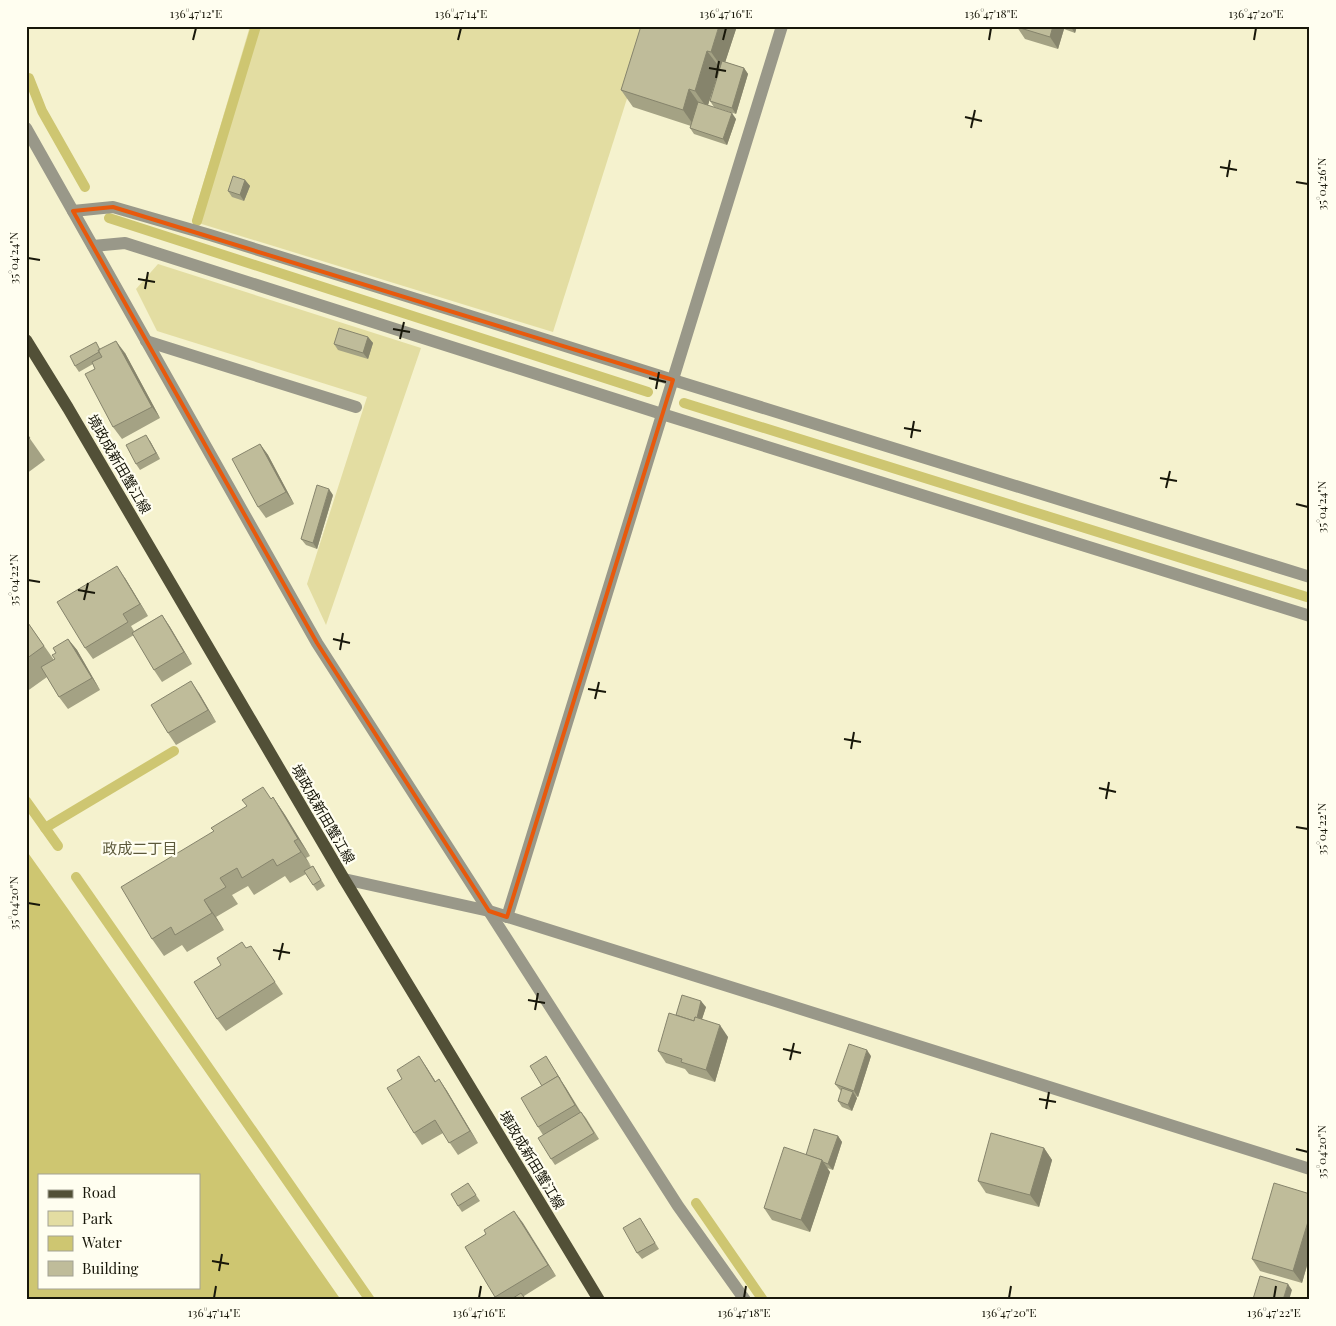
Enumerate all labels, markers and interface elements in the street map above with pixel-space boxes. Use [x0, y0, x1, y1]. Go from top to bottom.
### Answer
text: 136°47'12"E [170, 5, 222, 21]
text: 136°47'14"E [435, 5, 487, 21]
text: 136°47'16"E [700, 5, 752, 21]
text: 136°47'18"E [964, 5, 1018, 21]
text: 136°47'20"E [1228, 5, 1284, 21]
text: 35°04'26"N [1313, 157, 1329, 210]
text: 35°04'24"N [5, 231, 21, 284]
street label: 境政成新田蟹江線 [83, 411, 156, 517]
text: 35°04'24"N [1313, 480, 1329, 533]
text: 35°04'22"N [5, 553, 21, 606]
street label: 境政成新田蟹江線 [287, 761, 360, 867]
text: 35°04'22"N [1313, 802, 1329, 855]
district label: 政成二丁目 [102, 838, 178, 858]
text: 35°04'20"N [5, 876, 21, 930]
street label: 境政成新田蟹江線 [495, 1107, 569, 1213]
text: 35°04'20"N [1313, 1125, 1329, 1179]
legend [38, 1174, 200, 1288]
text: Road [82, 1182, 116, 1202]
text: Park [82, 1208, 114, 1228]
text: Water [81, 1232, 122, 1252]
text: Building [82, 1258, 139, 1278]
text: 136°47'14"E [188, 1304, 240, 1320]
text: 136°47'16"E [453, 1304, 505, 1320]
text: 136°47'18"E [717, 1304, 771, 1320]
text: 136°47'20"E [981, 1304, 1037, 1320]
text: 136°47'22"E [1247, 1304, 1301, 1320]

